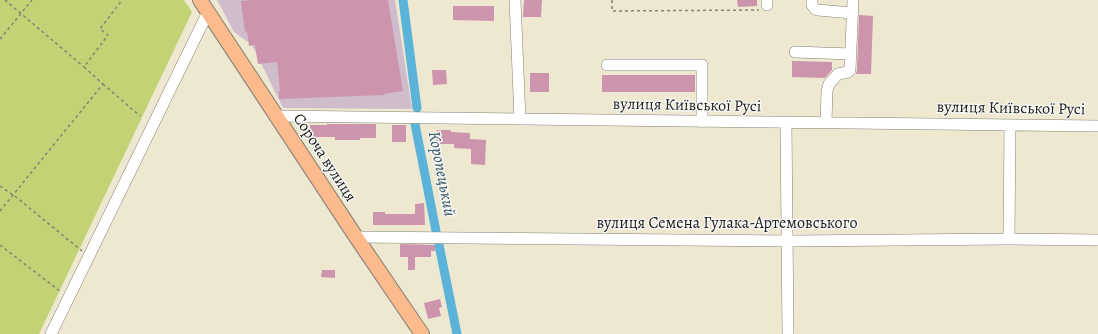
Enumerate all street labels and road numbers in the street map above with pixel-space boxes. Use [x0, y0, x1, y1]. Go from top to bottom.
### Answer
street label: вулиця Київської Русі [612, 95, 762, 117]
street label: вулиця Київської Русі [936, 98, 1086, 120]
street label: Сороча вулиця [288, 110, 360, 206]
street label: вулиця Семена Гулака-Артемовського [597, 214, 857, 234]

